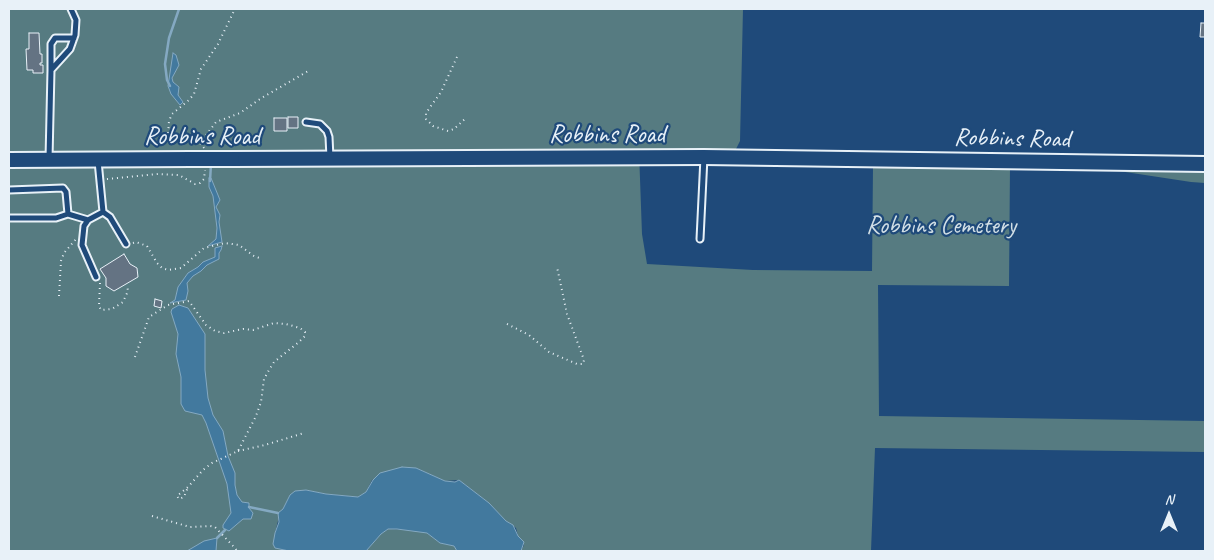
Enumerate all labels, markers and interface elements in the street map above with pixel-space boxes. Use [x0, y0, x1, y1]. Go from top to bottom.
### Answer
street label: Robbins Road [549, 120, 665, 150]
street label: Robbins Road [144, 122, 260, 152]
street label: Robbins Road [954, 123, 1070, 155]
park label: Robbins Cemetery [866, 211, 1016, 241]
north arrow [1144, 490, 1194, 540]
text: N [1165, 491, 1173, 508]

